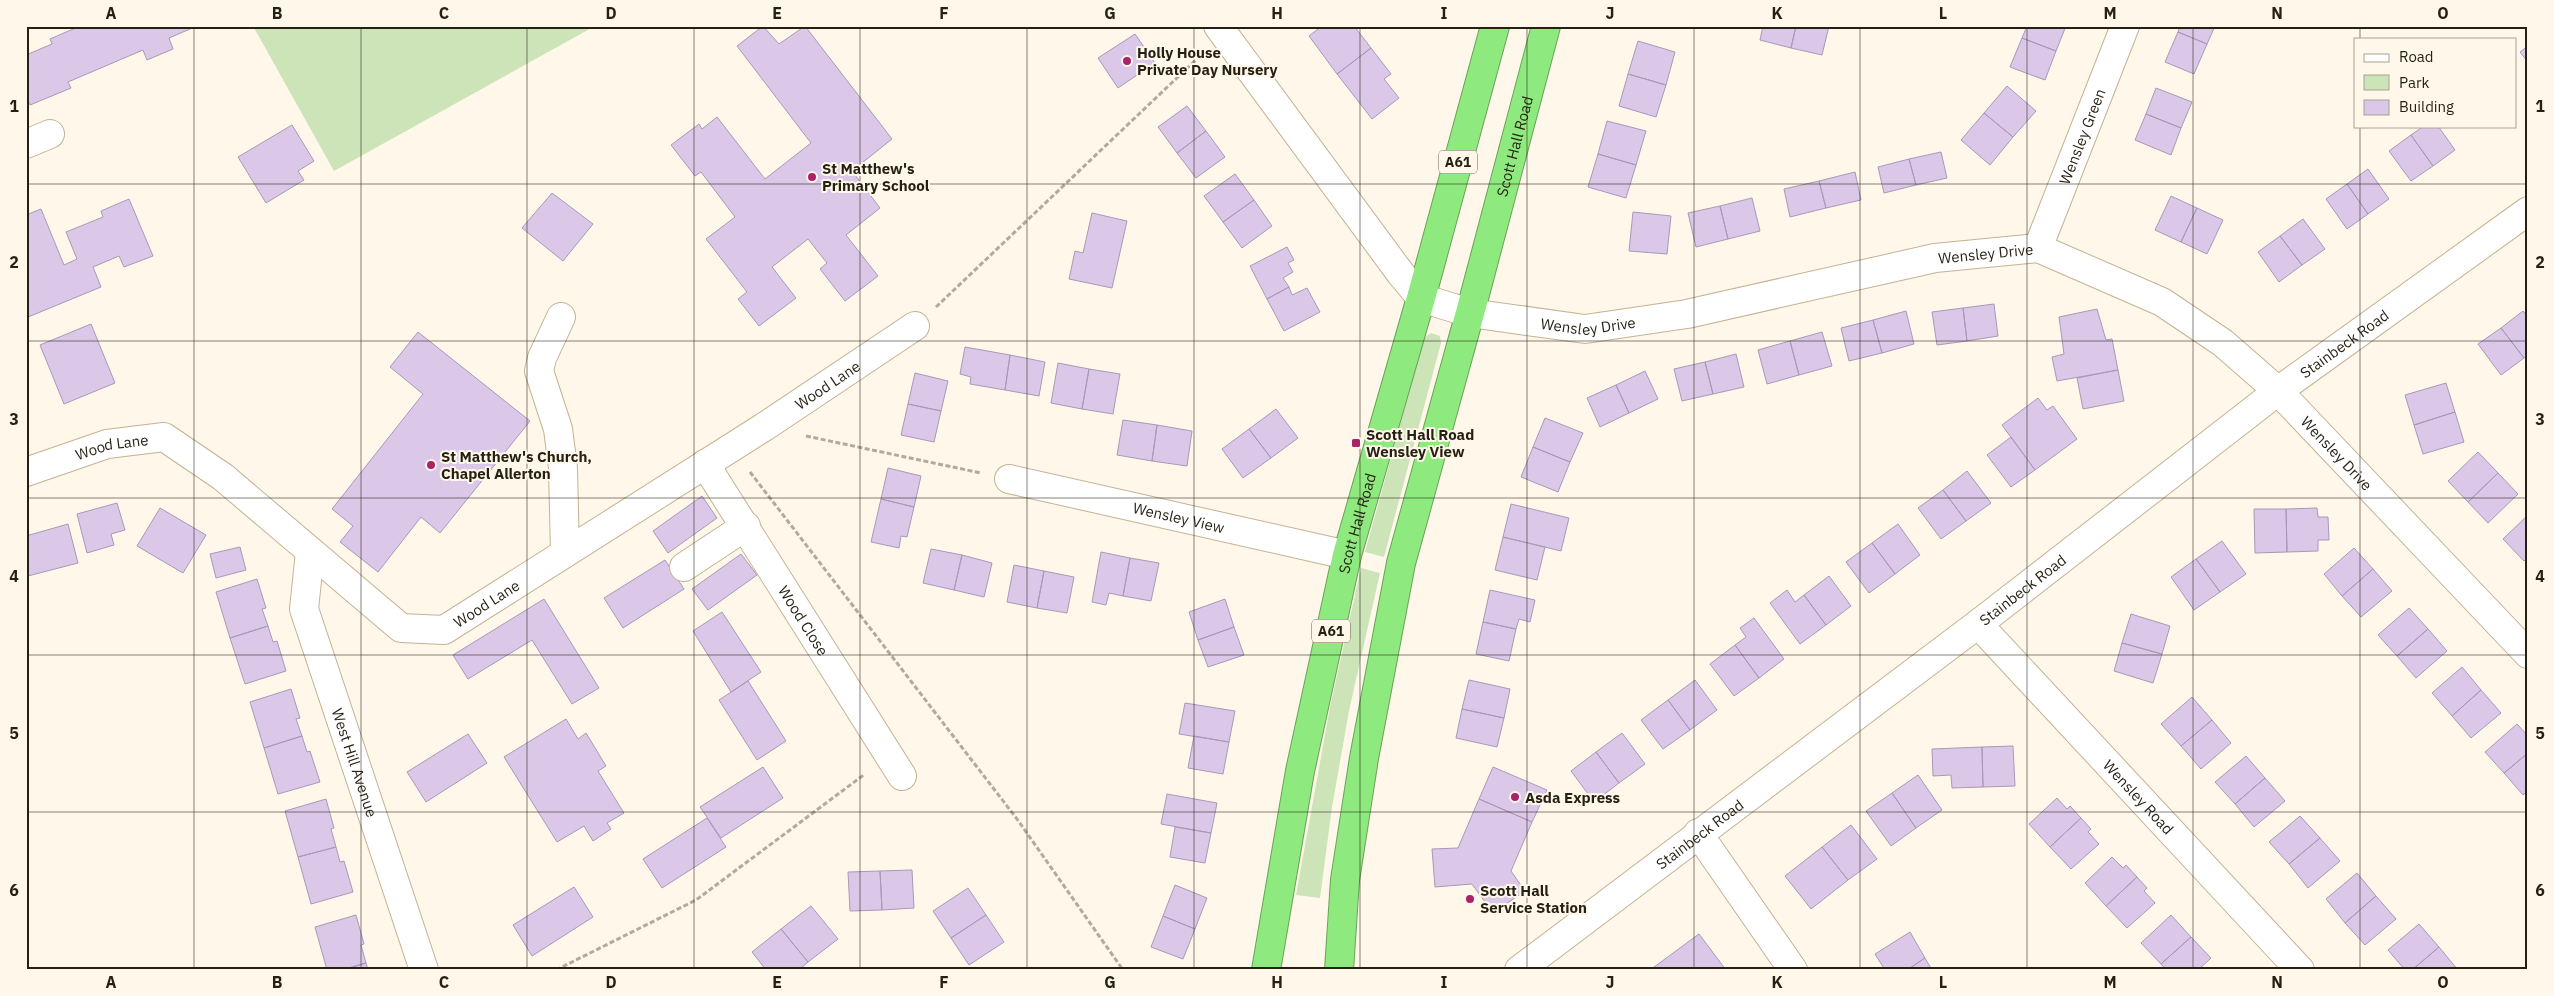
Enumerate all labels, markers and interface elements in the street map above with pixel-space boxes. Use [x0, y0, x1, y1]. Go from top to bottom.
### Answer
text: A [106, 3, 117, 23]
text: B [272, 3, 283, 23]
text: C [439, 3, 449, 23]
text: D [605, 3, 617, 23]
text: E [772, 3, 782, 23]
text: F [939, 3, 949, 23]
text: G [1104, 3, 1116, 23]
text: H [1271, 3, 1283, 23]
text: I [1441, 3, 1448, 23]
text: J [1606, 3, 1614, 23]
text: K [1771, 3, 1783, 23]
text: L [1939, 3, 1947, 23]
text: M [2103, 3, 2117, 23]
text: N [2271, 3, 2283, 23]
text: O [2437, 3, 2449, 23]
legend [2354, 38, 2516, 128]
place label: Holly House Private Day Nursery [1137, 43, 1278, 79]
text: Road [2399, 47, 2434, 66]
marker: Holly House Private Day Nursery [1121, 55, 1133, 67]
text: Park [2399, 73, 2429, 92]
street label: Wensley Green [2054, 86, 2109, 187]
street label: Scott Hall Road [1492, 94, 1537, 199]
text: 1 [9, 96, 19, 116]
text: 1 [2535, 96, 2545, 116]
text: Building [2399, 97, 2454, 116]
road number: A61 [1439, 150, 1477, 173]
place label: St Matthew's Primary School [822, 159, 930, 195]
marker: St Matthew's Primary School [806, 171, 818, 183]
street label: Wensley Drive [1937, 239, 2034, 267]
text: 2 [9, 252, 19, 272]
text: 2 [2535, 252, 2545, 272]
street label: Stainbeck Road [2296, 305, 2392, 382]
street label: Wensley Drive [1540, 312, 1637, 339]
street label: Wood Lane [791, 356, 864, 413]
text: 3 [9, 409, 19, 429]
text: 3 [2535, 409, 2545, 429]
street label: Wensley Drive [2297, 412, 2377, 494]
place label: Scott Hall Road Wensley View [1366, 425, 1474, 461]
street label: Wood Lane [73, 430, 149, 464]
marker: Scott Hall Road Wensley View [1350, 437, 1362, 449]
place label: St Matthew's Church, Chapel Allerton [441, 447, 592, 483]
marker: St Matthew's Church, Chapel Allerton [425, 459, 437, 471]
street label: Scott Hall Road [1334, 471, 1380, 575]
street label: Wensley View [1131, 498, 1227, 537]
street label: Stainbeck Road [1975, 550, 2070, 629]
text: 4 [9, 566, 19, 586]
text: 4 [2535, 566, 2545, 586]
street label: Wood Lane [450, 575, 523, 631]
street label: Wood Close [774, 582, 833, 659]
road number: A61 [1312, 620, 1350, 642]
street label: West Hill Avenue [328, 706, 382, 819]
text: 5 [9, 723, 19, 743]
text: 5 [2535, 723, 2545, 743]
street label: Wensley Road [2099, 755, 2178, 838]
place label: Asda Express [1525, 788, 1621, 807]
marker: Asda Express [1509, 791, 1521, 803]
street label: Stainbeck Road [1652, 795, 1747, 873]
text: 6 [9, 880, 19, 900]
text: 6 [2535, 880, 2545, 900]
place label: Scott Hall Service Station [1480, 881, 1587, 917]
marker: Scott Hall Service Station [1464, 893, 1476, 905]
text: A [106, 972, 117, 992]
text: B [272, 972, 283, 992]
text: C [439, 972, 449, 992]
text: D [605, 972, 617, 992]
text: E [772, 972, 782, 992]
text: F [939, 972, 949, 992]
text: G [1104, 972, 1116, 992]
text: H [1271, 972, 1283, 992]
text: I [1441, 972, 1448, 992]
text: J [1606, 972, 1614, 992]
text: K [1771, 972, 1783, 992]
text: L [1939, 972, 1947, 992]
text: M [2103, 972, 2117, 992]
text: N [2271, 972, 2283, 992]
text: O [2437, 972, 2449, 992]

